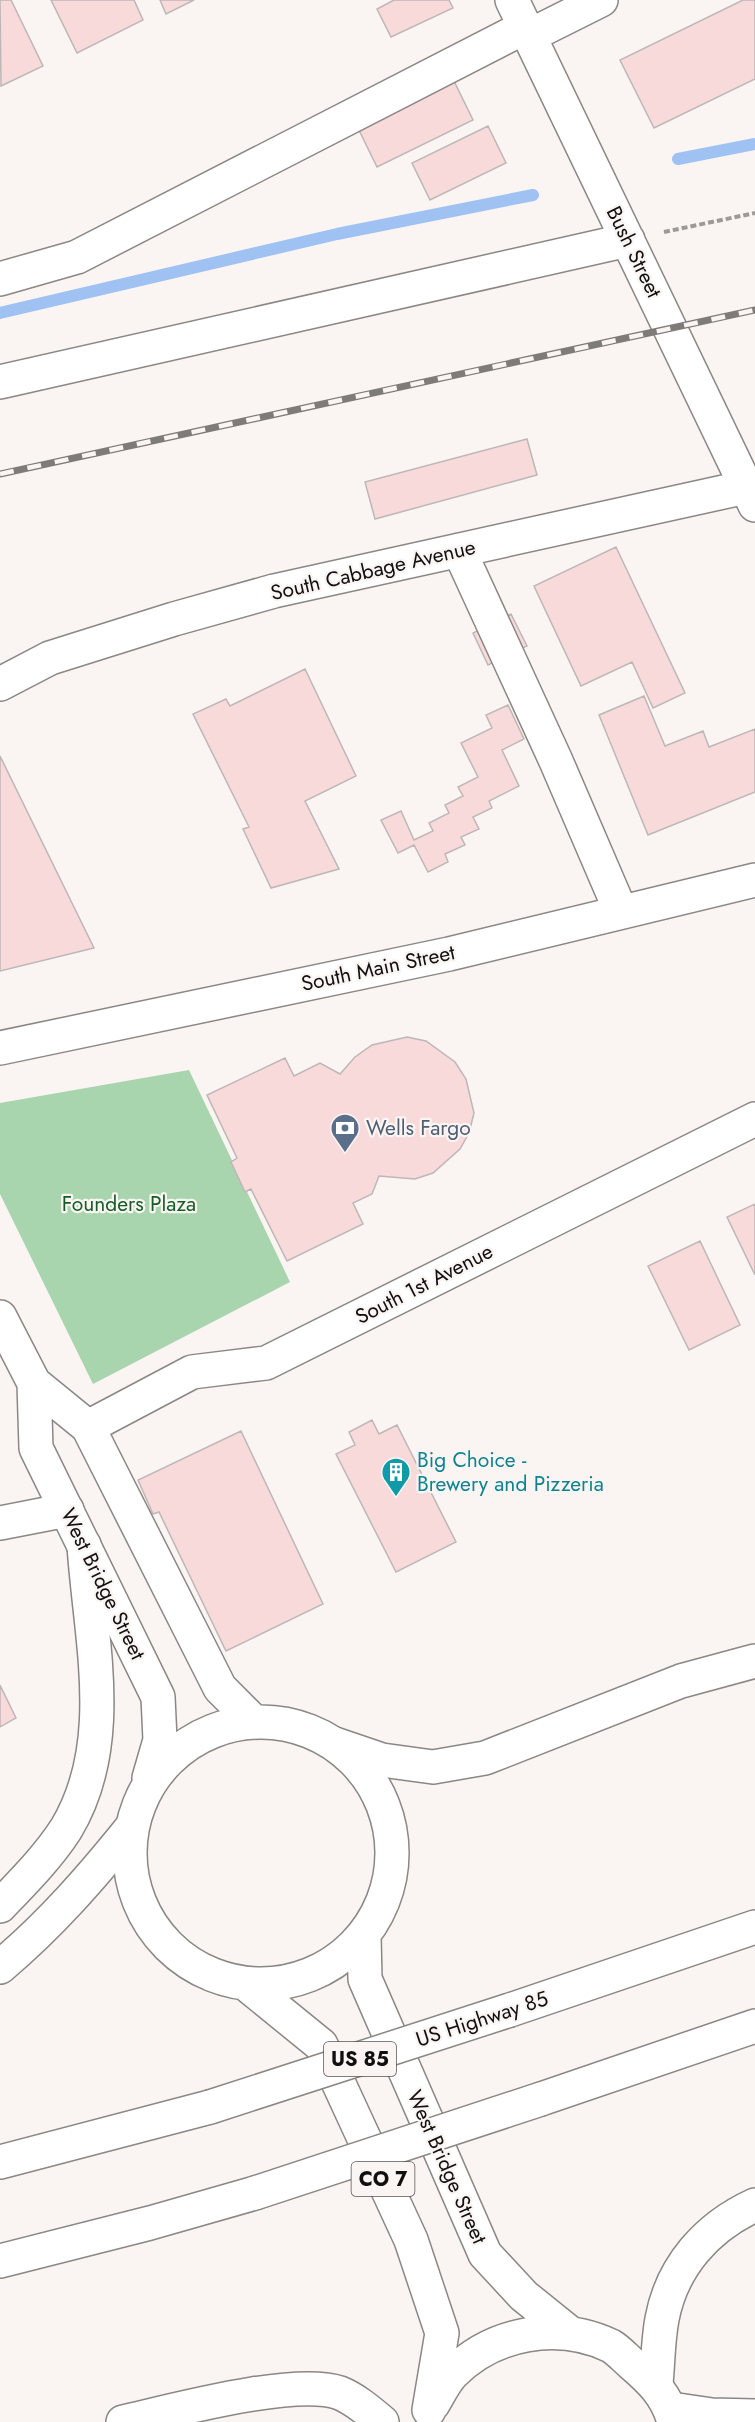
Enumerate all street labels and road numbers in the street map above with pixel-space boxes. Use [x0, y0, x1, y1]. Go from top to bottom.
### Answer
street label: Bush Street [599, 201, 669, 303]
street label: South Cabbage Avenue [268, 532, 479, 608]
street label: South Main Street [298, 937, 458, 999]
street label: South 1st Avenue [350, 1236, 498, 1332]
street label: West Bridge Street [53, 1503, 153, 1665]
street label: US Highway 85 [412, 1983, 552, 2055]
road number: US 85 [324, 2042, 396, 2076]
street label: West Bridge Street [400, 2085, 494, 2249]
road number: CO 7 [352, 2162, 415, 2196]

